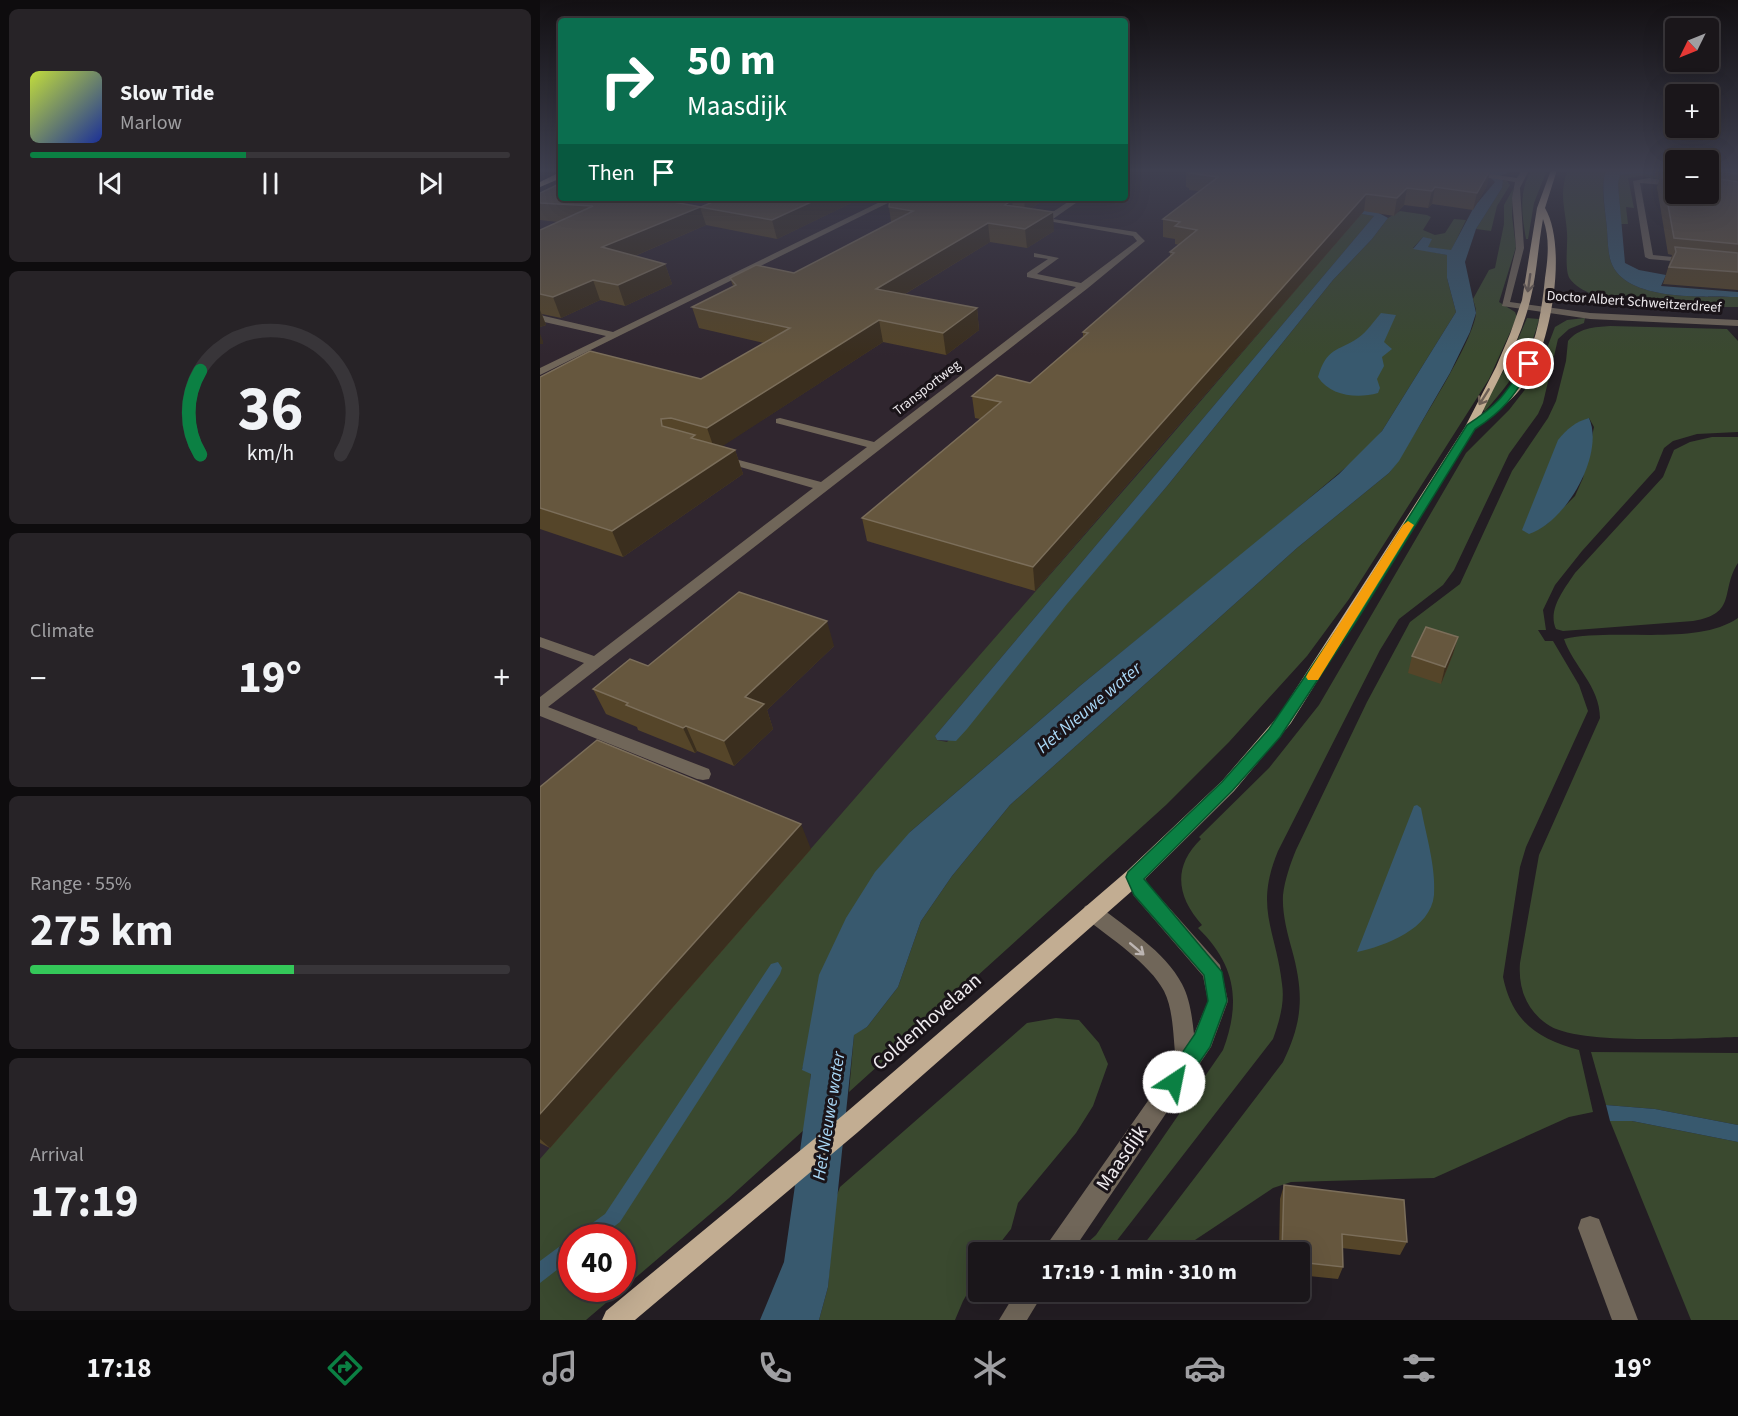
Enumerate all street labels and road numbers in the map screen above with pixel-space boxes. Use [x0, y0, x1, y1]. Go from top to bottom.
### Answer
street label: Doctor Albert Schweitzerdreef [1546, 286, 1723, 318]
street label: Transportweg [889, 355, 965, 421]
street label: Coldenhovelaan [866, 967, 988, 1077]
street label: Maasdijk [1090, 1119, 1154, 1196]

